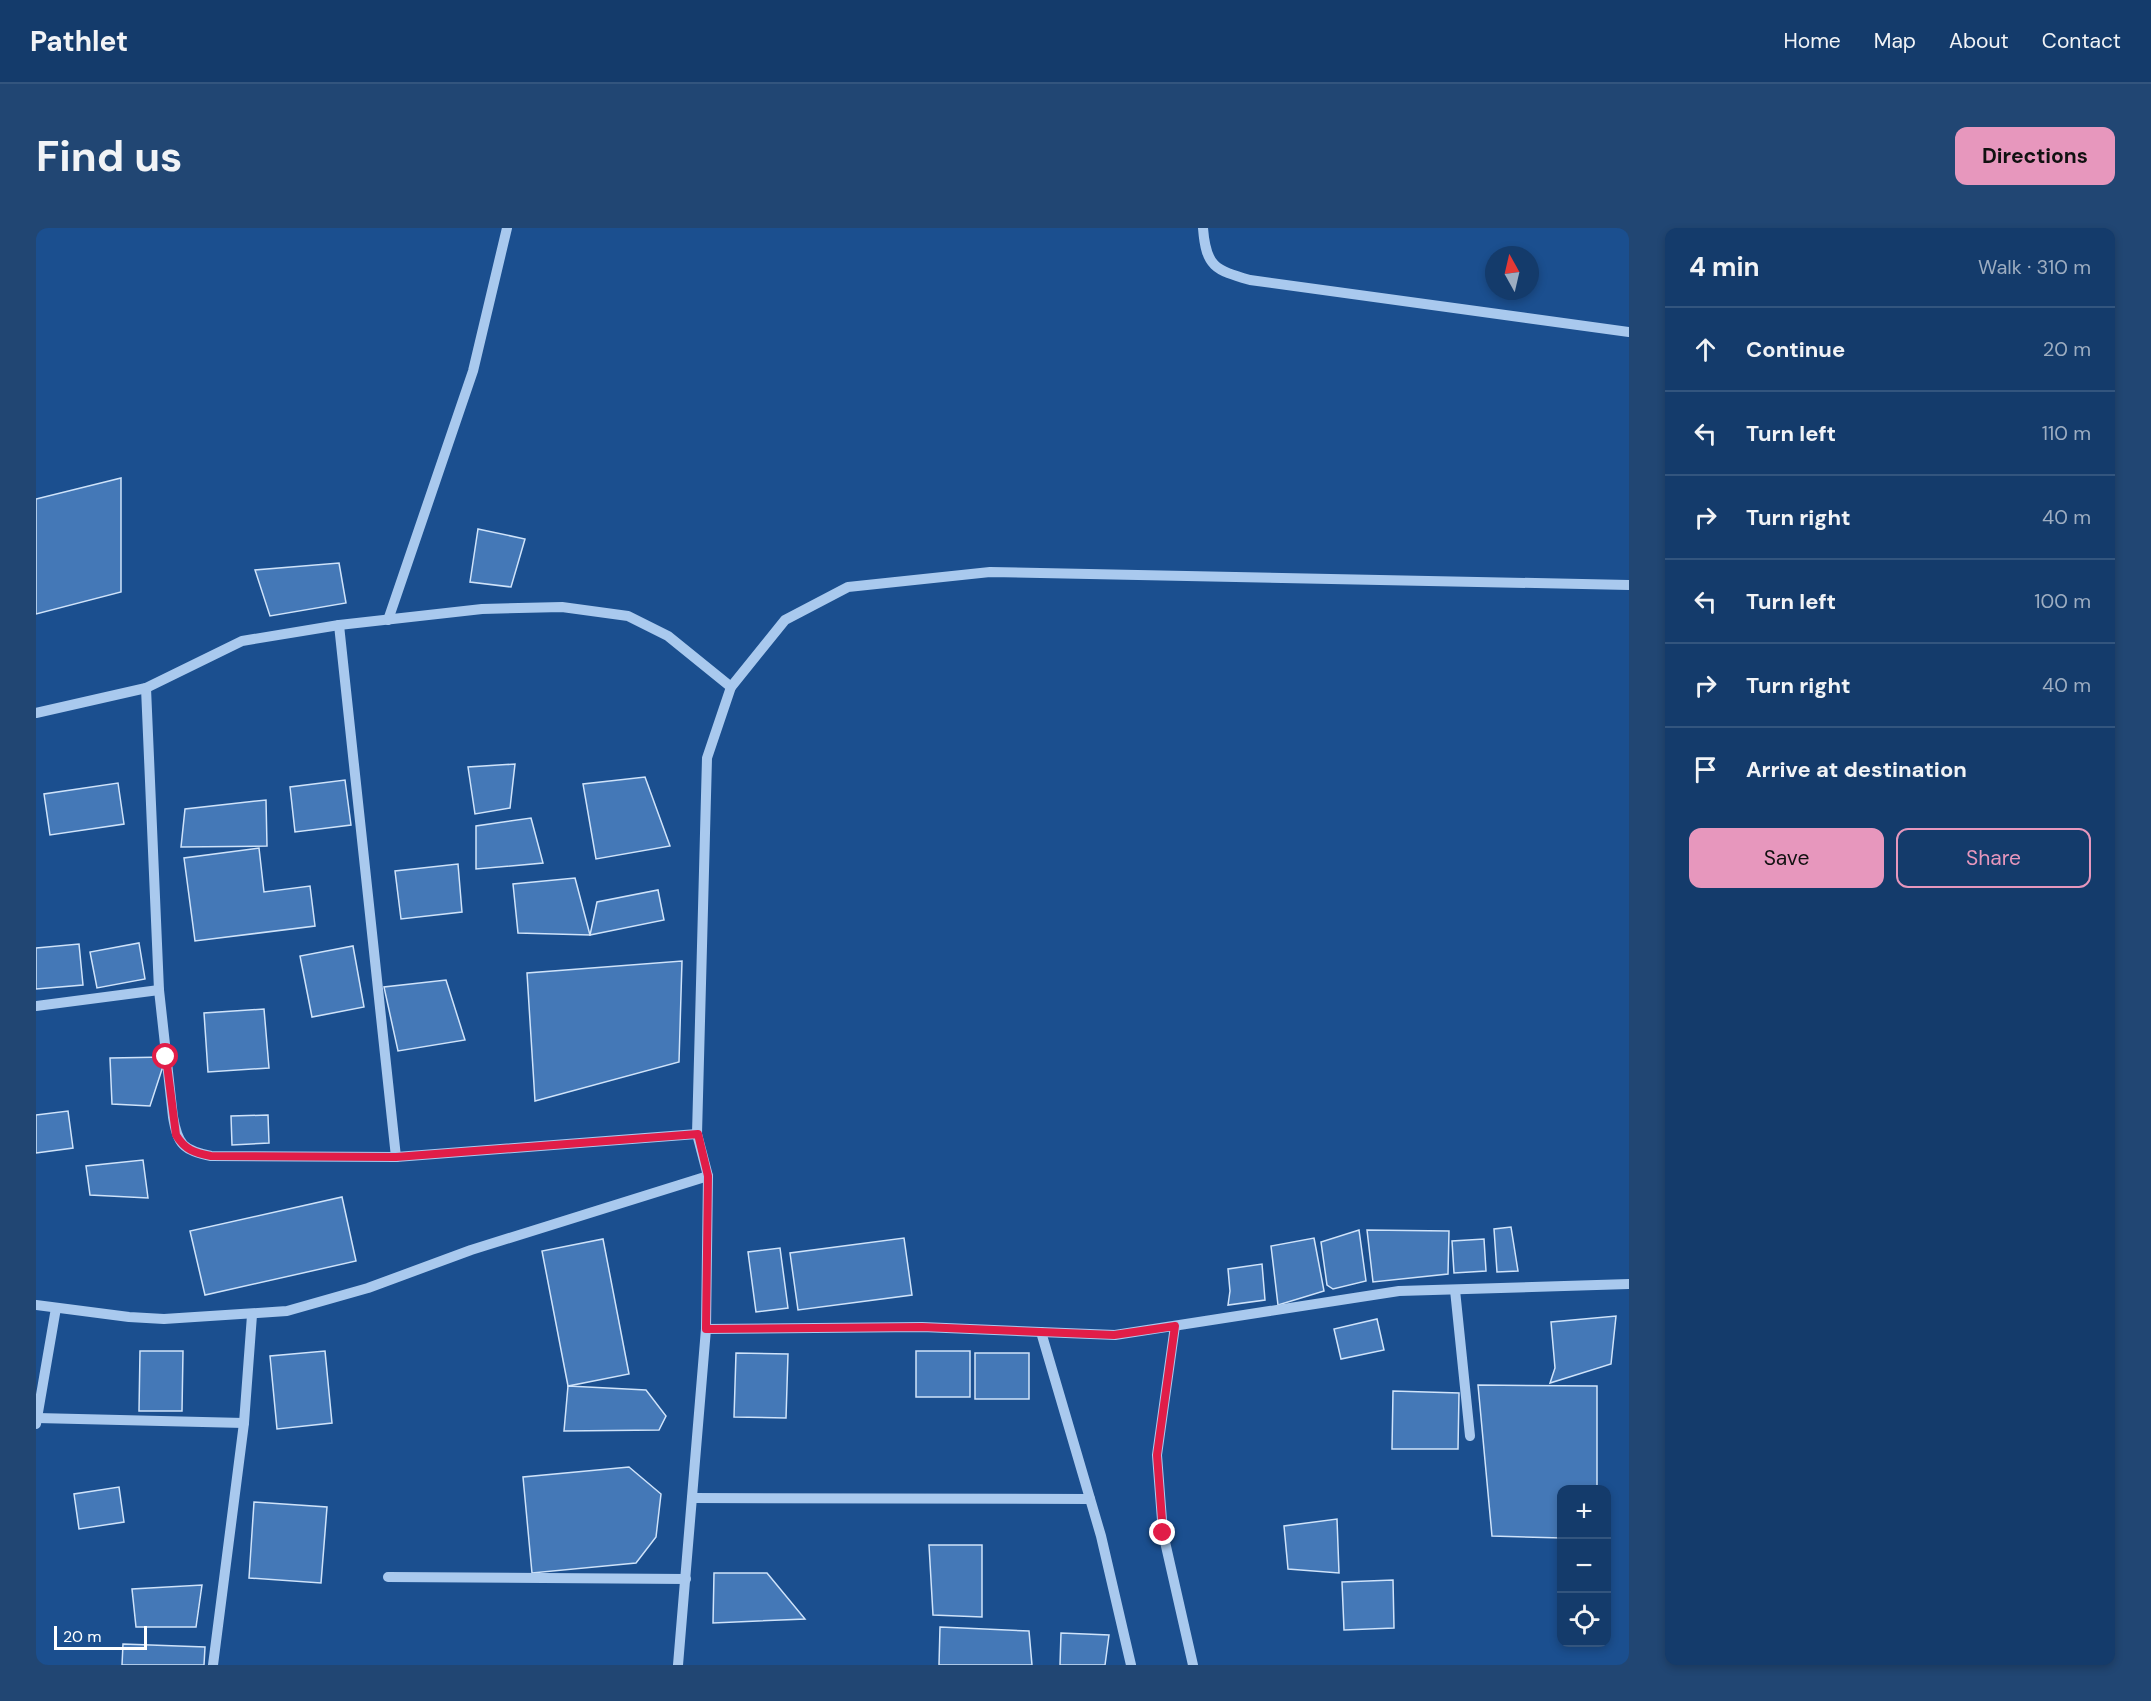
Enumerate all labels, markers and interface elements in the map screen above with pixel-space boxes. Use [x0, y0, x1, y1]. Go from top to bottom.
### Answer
text: Pathlet [30, 23, 128, 60]
text: Home [1783, 27, 1841, 55]
text: Map [1874, 27, 1916, 55]
text: About [1949, 27, 2009, 55]
text: Contact [2042, 27, 2121, 55]
button: Directions [1955, 127, 2115, 185]
text: Find us [36, 129, 182, 184]
north arrow [1485, 246, 1539, 300]
text: 4 min [1689, 250, 1760, 284]
text: Walk · 310 m [1978, 254, 2091, 280]
icon: ahead [1689, 333, 1722, 366]
text: Continue [1746, 335, 1845, 364]
text: 20 m [2043, 336, 2091, 362]
icon: left [1689, 417, 1722, 450]
text: Turn left [1746, 419, 1836, 448]
text: 110 m [2042, 420, 2091, 446]
icon: right [1689, 501, 1722, 534]
text: Turn right [1746, 503, 1851, 532]
text: 40 m [2042, 504, 2091, 530]
icon: left [1689, 585, 1722, 618]
text: Turn left [1746, 587, 1836, 616]
text: 100 m [2034, 588, 2091, 614]
icon: right [1689, 669, 1722, 702]
text: Turn right [1746, 671, 1851, 700]
text: 40 m [2042, 672, 2091, 698]
icon: arrive [1689, 753, 1722, 786]
text: Arrive at destination [1746, 755, 1967, 784]
button: Save [1689, 828, 1884, 888]
button: Share [1896, 828, 2091, 888]
route start [152, 1043, 178, 1069]
map controls [1557, 1485, 1611, 1647]
button: + [1557, 1485, 1611, 1539]
route end [1149, 1519, 1175, 1545]
button: − [1557, 1539, 1611, 1593]
button: locate [1557, 1593, 1611, 1647]
scale bar [54, 1623, 147, 1650]
text: 20 m [63, 1626, 102, 1647]

